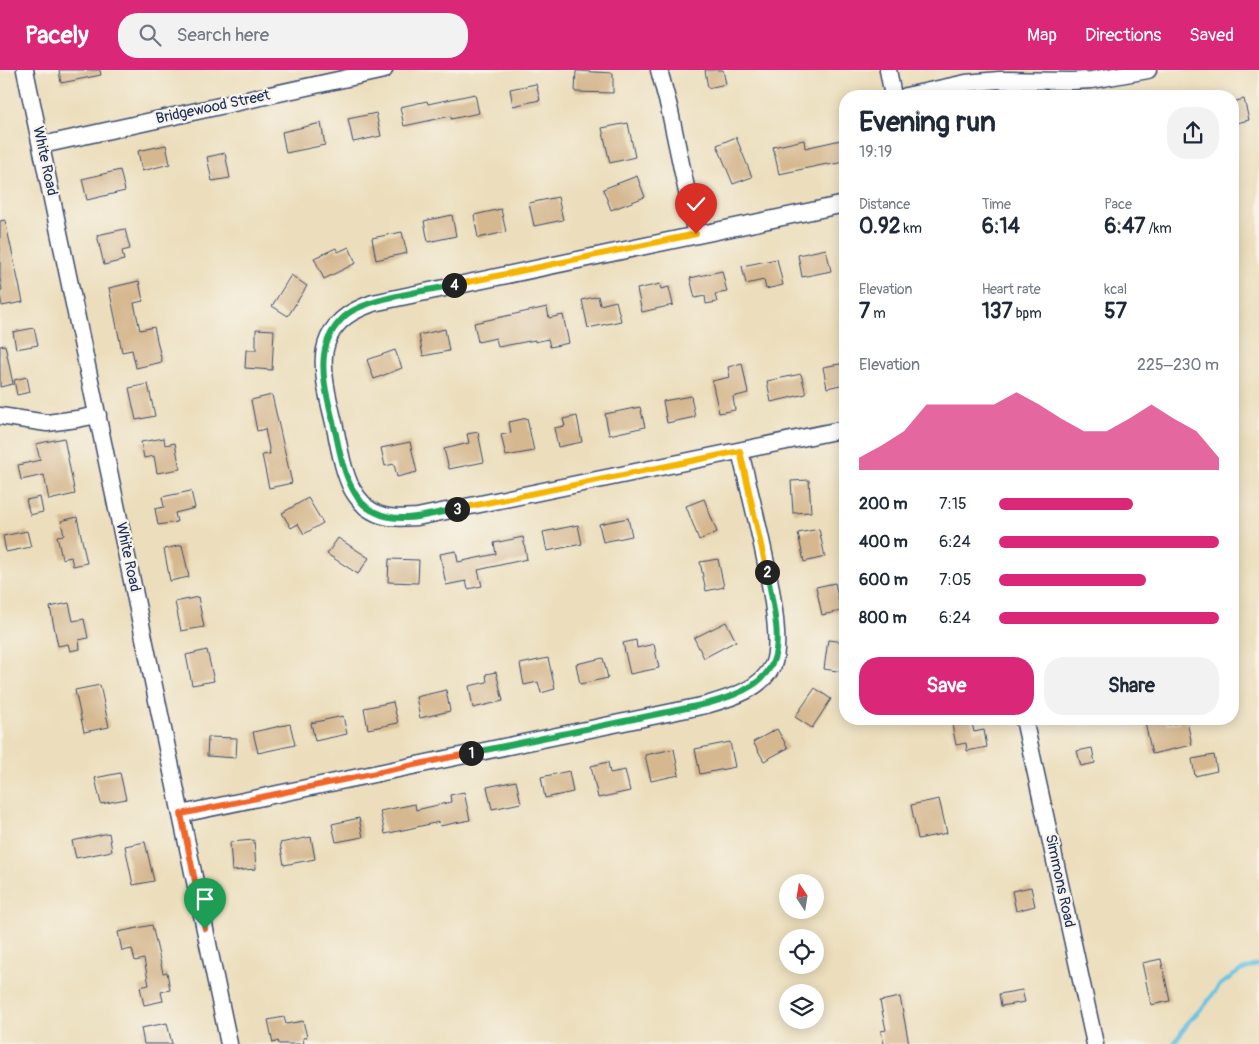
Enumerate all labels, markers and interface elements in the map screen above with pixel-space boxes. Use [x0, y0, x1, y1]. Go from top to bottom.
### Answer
search box [118, 13, 468, 58]
text: Pacely [25, 21, 88, 50]
icon: search [136, 21, 164, 49]
text: Search here [176, 23, 269, 47]
text: Map [1027, 24, 1057, 47]
text: Directions [1085, 24, 1161, 47]
text: Saved [1189, 24, 1234, 47]
street label: Bridgewood Street [154, 85, 273, 128]
text: Evening run [859, 105, 996, 140]
button: share [1167, 107, 1219, 159]
street label: White Road [28, 125, 62, 197]
text: 19:19 [859, 142, 892, 162]
pin [675, 183, 717, 234]
icon: check [682, 190, 710, 218]
text: Distance [859, 196, 910, 213]
text: Time [982, 196, 1011, 213]
text: Pace [1104, 196, 1132, 213]
text: 0.92 [859, 213, 901, 240]
text: 6:14 [982, 213, 1020, 240]
text: 6:47 [1104, 213, 1145, 240]
text: km [901, 220, 922, 237]
text: /km [1145, 220, 1172, 237]
pin: 4 [442, 272, 466, 298]
text: 4 [450, 277, 459, 294]
text: Elevation [859, 281, 912, 298]
text: Heart rate [982, 281, 1041, 298]
text: kcal [1104, 281, 1127, 298]
text: 7 [859, 298, 870, 325]
text: 137 [982, 298, 1013, 325]
text: 57 [1104, 298, 1127, 325]
text: m [870, 305, 886, 322]
text: bpm [1013, 305, 1042, 322]
text: Elevation [859, 355, 920, 375]
text: 225–230 m [1137, 355, 1219, 375]
text: 200 m [859, 494, 907, 514]
text: 7:15 [939, 494, 967, 514]
pin: 3 [444, 496, 470, 522]
text: 3 [454, 501, 461, 518]
street label: White Road [111, 521, 145, 593]
text: 400 m [859, 532, 908, 552]
text: 6:24 [939, 532, 971, 552]
pin: 2 [754, 560, 780, 584]
text: 2 [764, 564, 771, 581]
text: 600 m [859, 570, 908, 590]
text: 7:05 [939, 570, 971, 590]
text: 800 m [859, 608, 907, 628]
text: 6:24 [939, 608, 971, 628]
button: Save [859, 657, 1034, 715]
button: Share [1044, 657, 1219, 715]
pin: 1 [458, 740, 484, 766]
text: 1 [469, 745, 474, 762]
street label: Simmons Road [1041, 833, 1079, 929]
north arrow [779, 874, 824, 919]
map controls [779, 874, 824, 1029]
pin [184, 878, 226, 929]
icon: arrive [191, 885, 219, 913]
button: locate [779, 929, 824, 974]
button: layers [779, 984, 824, 1029]

